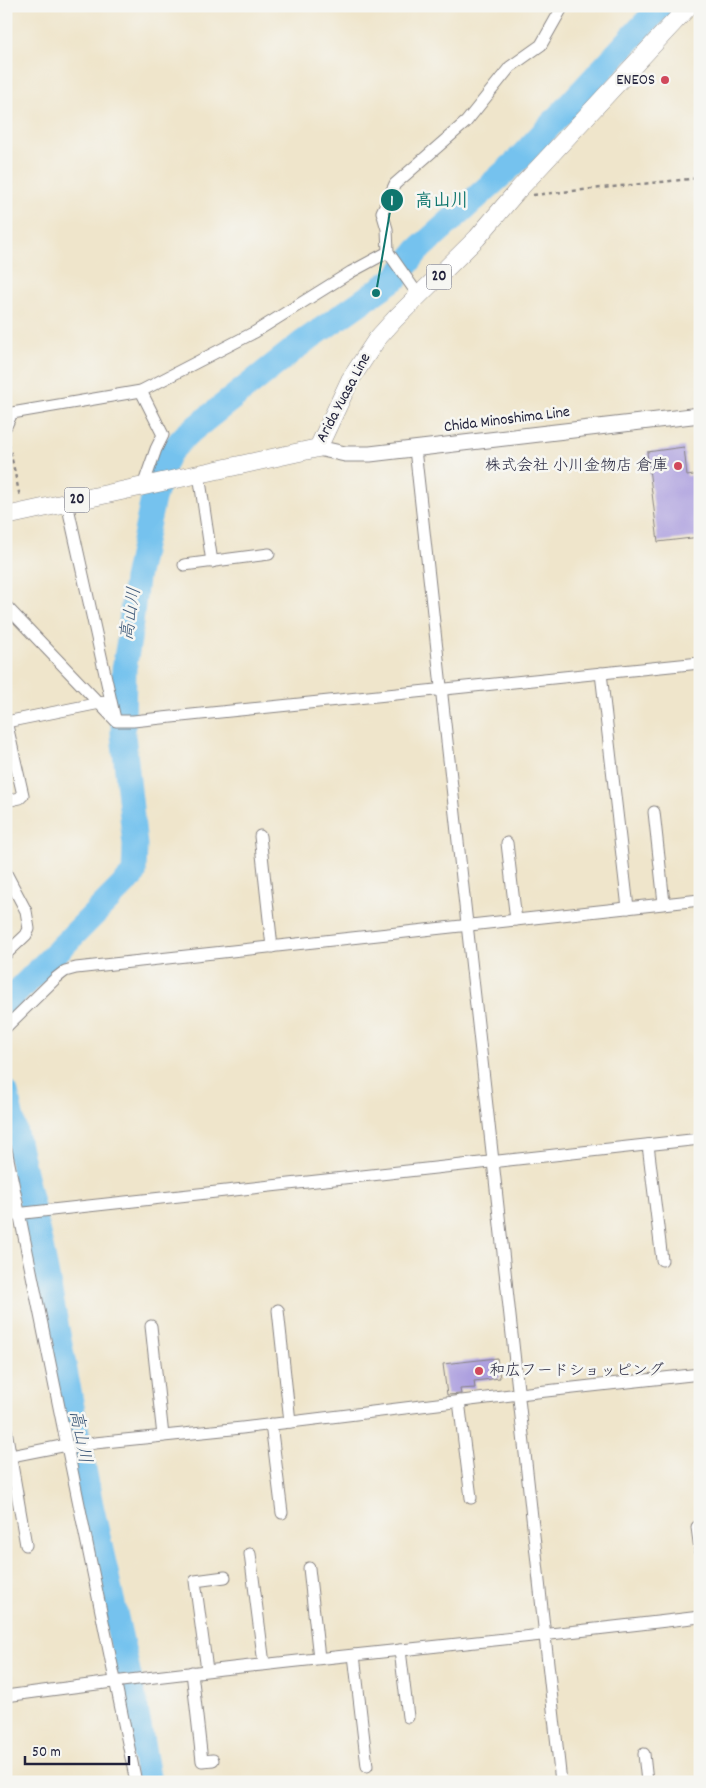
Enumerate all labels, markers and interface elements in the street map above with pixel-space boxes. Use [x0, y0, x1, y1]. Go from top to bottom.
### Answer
place label: ENEOS [616, 69, 655, 92]
marker: ENEOS [659, 74, 671, 86]
callout: 高山川 [380, 183, 479, 216]
text: 高山川 [415, 190, 469, 215]
text: 1 [390, 191, 394, 213]
road number: 20 [426, 264, 452, 290]
street label: Arida Yuasa Line [311, 349, 377, 447]
street label: Chida Minoshima Line [443, 401, 571, 439]
place label: 株式会社 小川金物店 倉庫 [485, 455, 668, 478]
marker: 株式会社 小川金物店 倉庫 [672, 460, 684, 472]
road number: 20 [64, 488, 90, 512]
water label: 高山川 [115, 585, 149, 643]
place label: 和広フードショッピング [489, 1360, 664, 1383]
marker: 和広フードショッピング [473, 1365, 485, 1377]
water label: 高山川 [62, 1408, 96, 1466]
scale bar [25, 1733, 129, 1765]
text: 50 m [32, 1742, 61, 1764]

